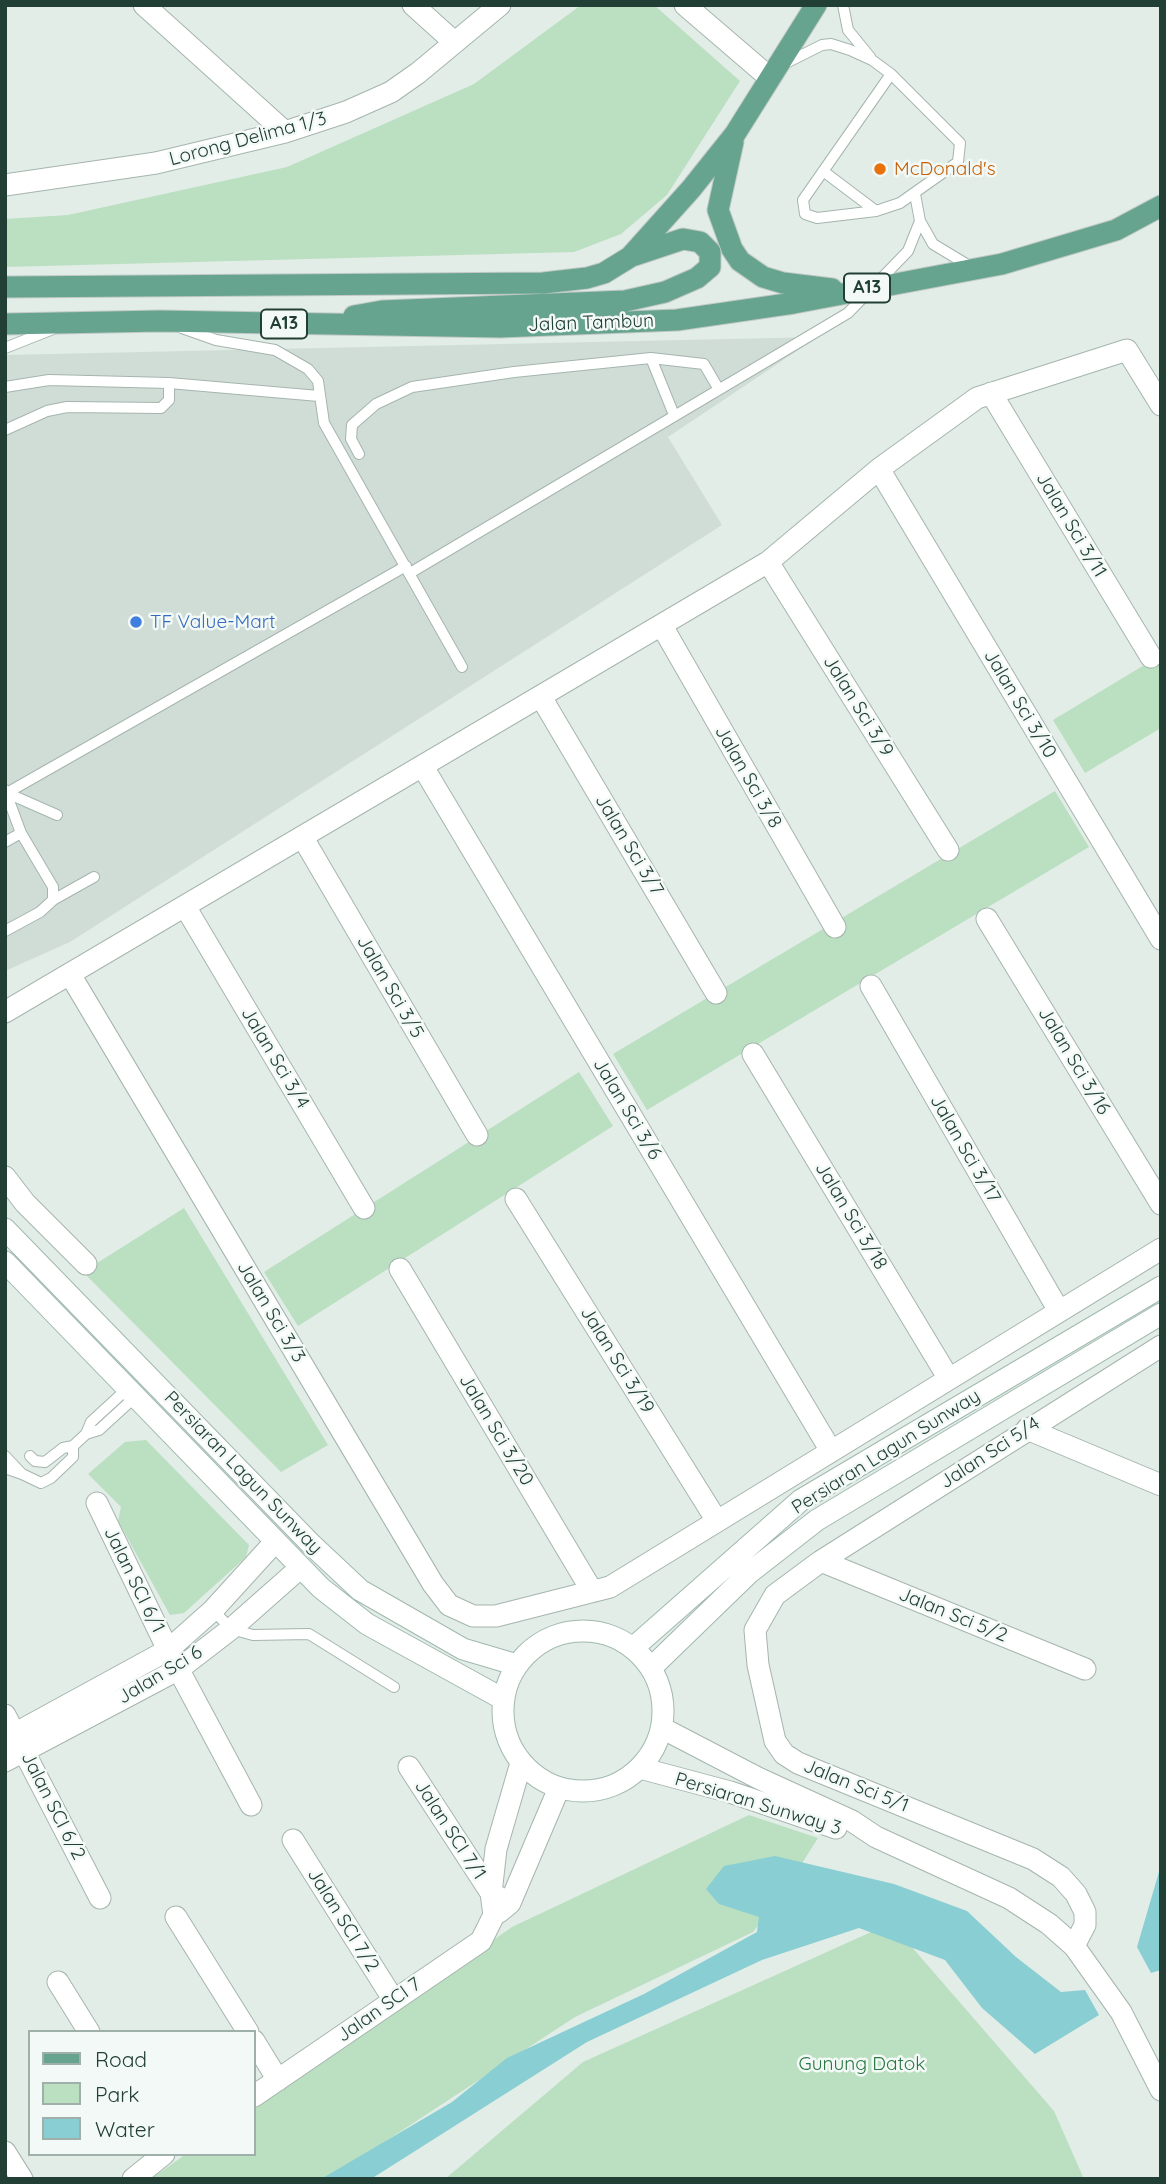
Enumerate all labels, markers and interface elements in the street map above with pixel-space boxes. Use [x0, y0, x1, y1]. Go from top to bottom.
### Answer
street label: Lorong Delima 1/3 [167, 107, 329, 171]
place label: McDonald's [894, 158, 996, 180]
marker: McDonald's [872, 161, 888, 177]
road number: A13 [844, 274, 890, 302]
street label: Jalan Tambun [528, 309, 654, 337]
road number: A13 [261, 310, 307, 338]
street label: Jalan Sci 3/11 [1031, 468, 1111, 582]
place label: TF Value-Mart [150, 611, 276, 633]
marker: TF Value-Mart [128, 614, 144, 630]
street label: Jalan Sci 3/10 [979, 646, 1061, 762]
street label: Jalan Sci 3/9 [818, 651, 898, 761]
street label: Jalan Sci 3/8 [710, 722, 786, 832]
street label: Jalan Sci 3/7 [590, 790, 668, 900]
street label: Jalan Sci 3/5 [352, 932, 428, 1042]
street label: Jalan Sci 3/4 [236, 1003, 314, 1113]
street label: Jalan Sci 3/16 [1033, 1003, 1115, 1119]
street label: Jalan Sci 3/6 [588, 1054, 666, 1164]
street label: Jalan Sci 3/17 [925, 1091, 1005, 1207]
street label: Jalan Sci 3/18 [810, 1158, 892, 1274]
street label: Jalan Sci 3/3 [232, 1257, 310, 1367]
street label: Jalan Sci 3/19 [575, 1302, 659, 1418]
street label: Jalan Sci 3/20 [454, 1370, 538, 1490]
street label: Persiaran Lagun Sunway [788, 1385, 984, 1519]
street label: Persiaran Lagun Sunway [159, 1387, 327, 1559]
street label: Jalan Sci 5/4 [936, 1412, 1044, 1494]
street label: Jalan SCI 6/1 [99, 1523, 169, 1637]
street label: Jalan Sci 5/2 [895, 1583, 1011, 1647]
street label: Jalan Sci 6 [114, 1641, 206, 1709]
street label: Jalan SCI 6/2 [16, 1748, 90, 1864]
street label: Jalan Sci 5/1 [800, 1755, 912, 1817]
street label: Persiaran Sunway 3 [672, 1768, 844, 1840]
street label: Jalan SCI 7/1 [409, 1776, 491, 1884]
street label: Jalan SCI 7/2 [302, 1864, 384, 1976]
street label: Jalan SCI 7 [333, 1973, 425, 2047]
legend [28, 2030, 256, 2156]
text: Road [95, 2046, 147, 2072]
park label: Gunung Datok [799, 2053, 925, 2075]
text: Park [95, 2081, 139, 2107]
text: Water [95, 2116, 155, 2142]

